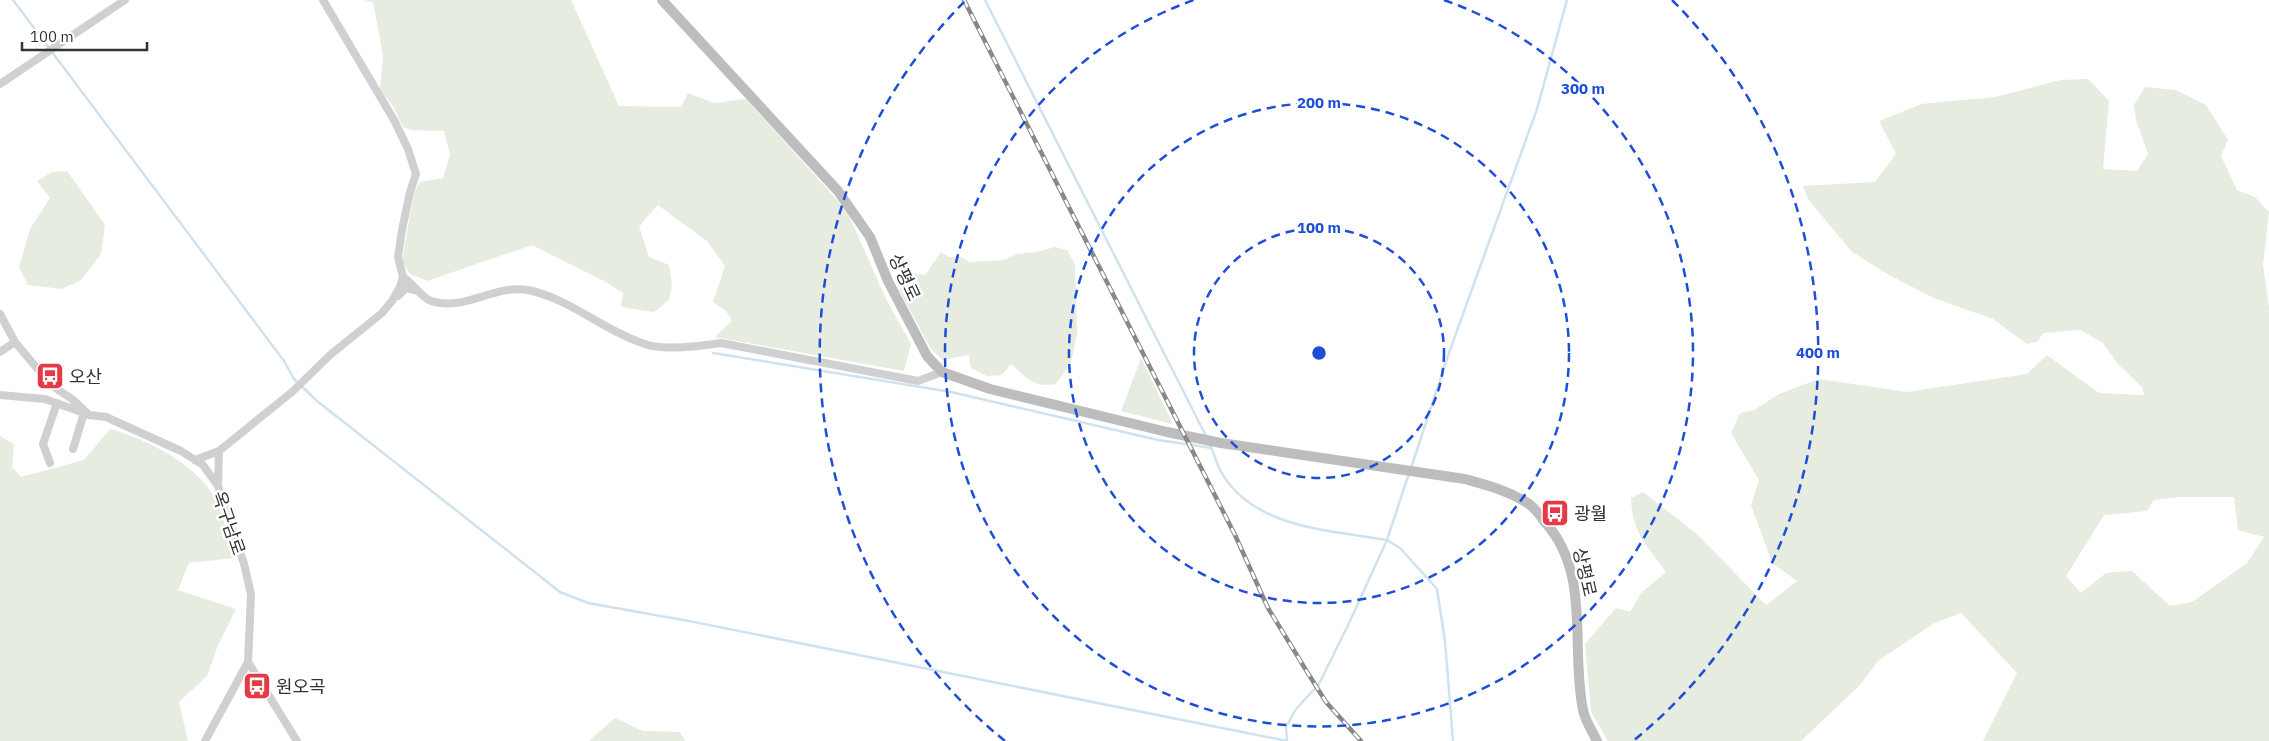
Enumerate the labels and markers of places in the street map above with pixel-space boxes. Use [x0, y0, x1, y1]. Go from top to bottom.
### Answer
centre of rings [1310, 344, 1328, 362]
bus stop icon: 오산 [35, 361, 65, 391]
place label: 오산 [69, 365, 102, 388]
bus stop icon: 광월 [1540, 498, 1570, 528]
place label: 광월 [1574, 502, 1607, 525]
bus stop icon: 원오곡 [242, 671, 272, 701]
place label: 원오곡 [276, 675, 326, 698]

